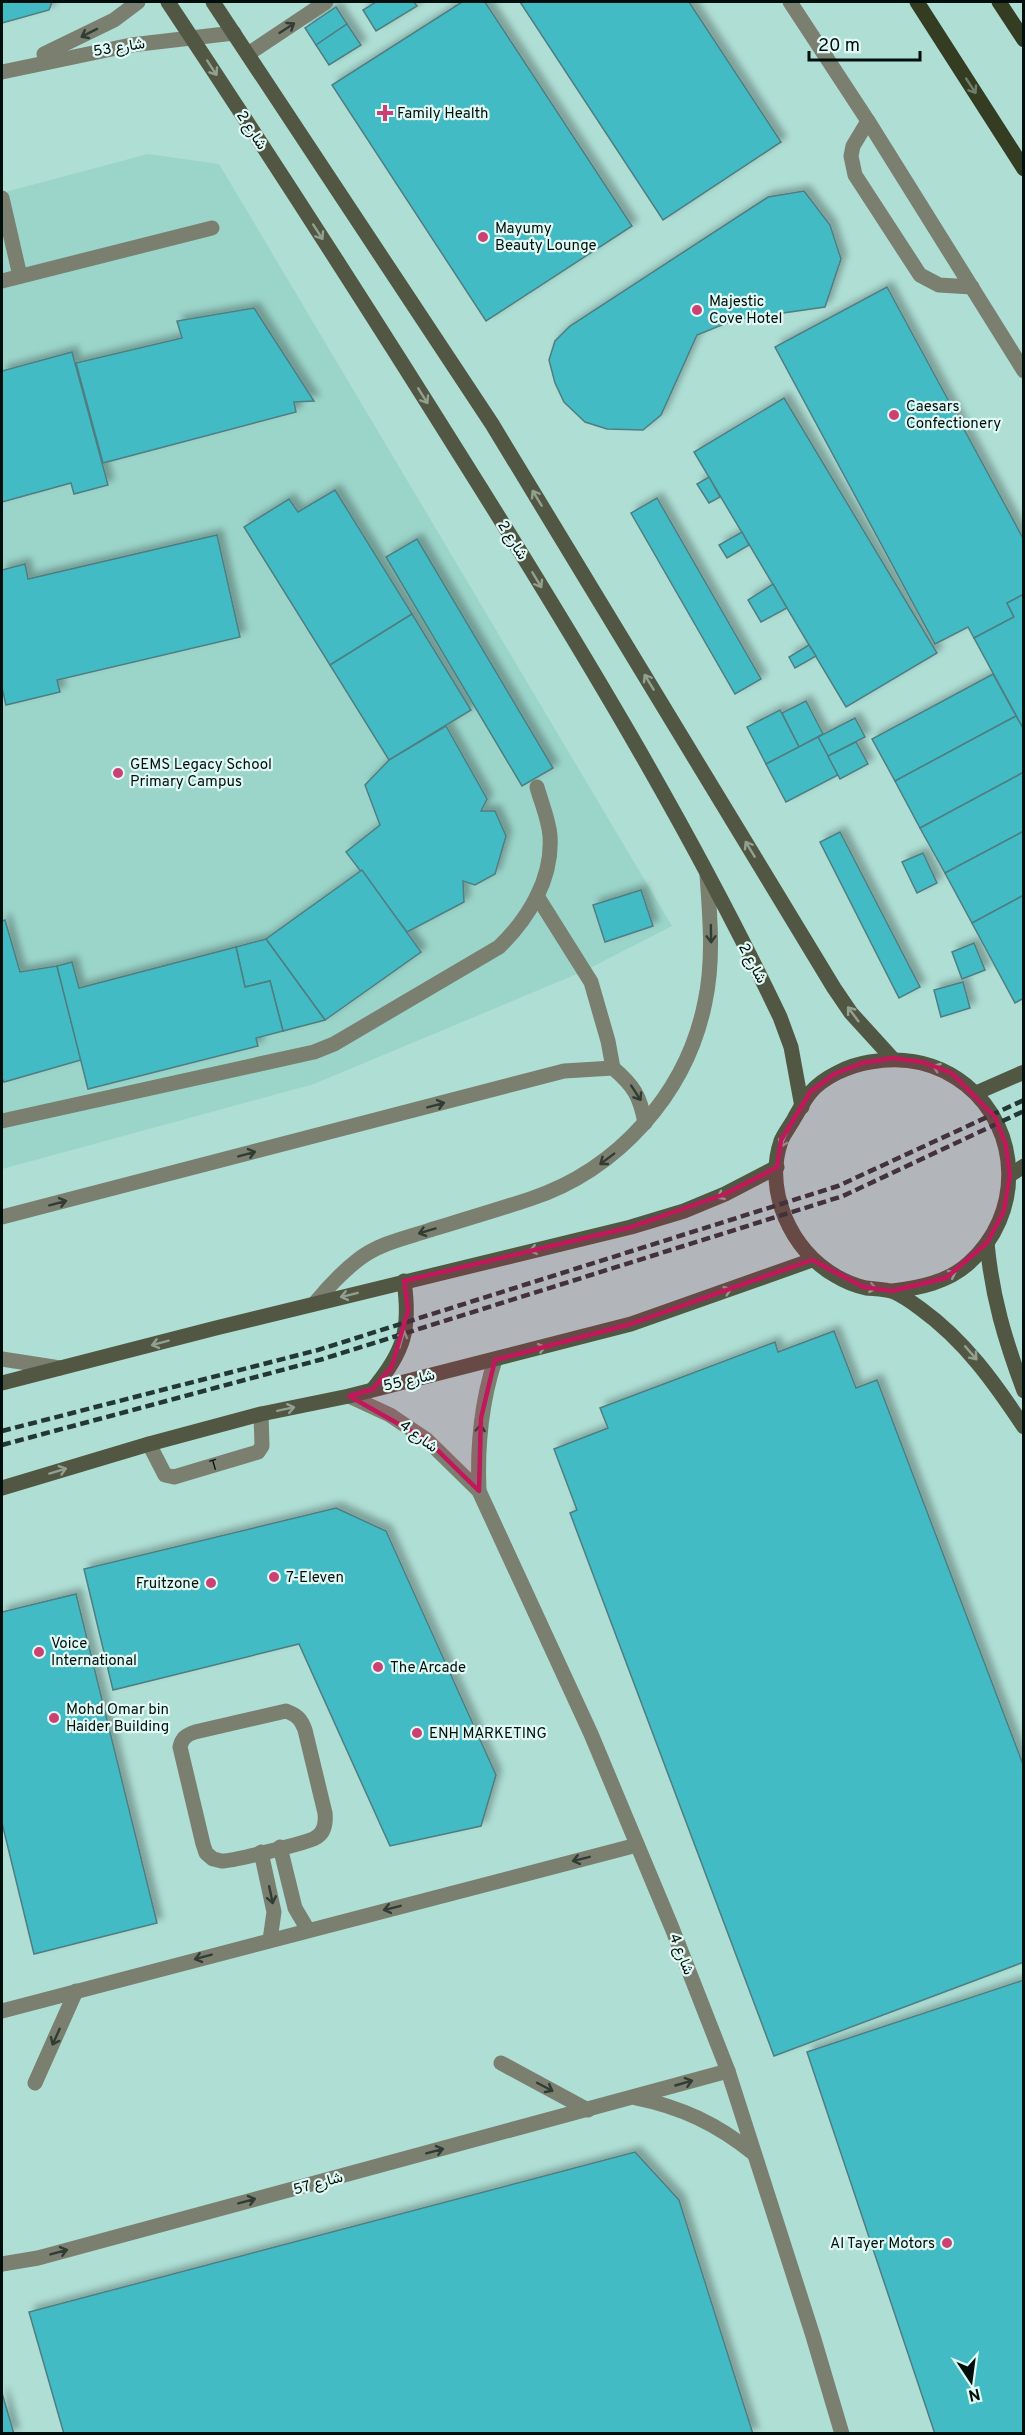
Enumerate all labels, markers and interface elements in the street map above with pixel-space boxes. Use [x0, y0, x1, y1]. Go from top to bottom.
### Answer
one-way arrow [278, 21, 295, 33]
scale bar [809, 24, 920, 62]
one-way arrow [81, 28, 99, 39]
street label: شارع 53 [92, 35, 147, 62]
text: 20 m [818, 35, 860, 58]
one-way arrow [206, 59, 218, 76]
one-way arrow [965, 77, 977, 94]
place label: Family Health [397, 105, 488, 124]
marker: Family Health [378, 106, 392, 120]
street label: شارع 2 [231, 108, 270, 154]
place label: Mayumy Beauty Lounge [495, 220, 597, 256]
one-way arrow [312, 223, 324, 240]
marker: Mayumy Beauty Lounge [476, 230, 490, 244]
place label: Majestic Cove Hotel [709, 293, 783, 329]
marker: Majestic Cove Hotel [690, 303, 704, 317]
one-way arrow [417, 387, 429, 404]
place label: Caesars Confectionery [906, 398, 1001, 434]
marker: Caesars Confectionery [887, 408, 901, 422]
one-way arrow [530, 490, 542, 507]
street label: شارع 2 [492, 518, 531, 564]
one-way arrow [531, 571, 543, 588]
one-way arrow [643, 674, 655, 691]
place label: GEMS Legacy School Primary Campus [130, 756, 272, 792]
marker: GEMS Legacy School Primary Campus [111, 766, 125, 780]
one-way arrow [744, 841, 756, 858]
one-way arrow [705, 923, 717, 943]
street label: شارع 2 [733, 940, 770, 987]
one-way arrow [847, 1007, 859, 1023]
one-way arrow [933, 1063, 951, 1074]
one-way arrow [630, 1084, 642, 1101]
one-way arrow [426, 1098, 445, 1110]
one-way arrow [778, 1129, 789, 1147]
one-way arrow [237, 1147, 256, 1159]
one-way arrow [599, 1152, 615, 1165]
one-way arrow [716, 1188, 734, 1200]
one-way arrow [48, 1196, 67, 1208]
one-way arrow [418, 1226, 437, 1237]
one-way arrow [529, 1244, 548, 1256]
one-way arrow [939, 1270, 956, 1282]
one-way arrow [858, 1282, 877, 1293]
one-way arrow [713, 1286, 732, 1297]
one-way arrow [340, 1289, 359, 1301]
one-way arrow [397, 1330, 408, 1349]
one-way arrow [151, 1338, 170, 1349]
one-way arrow [527, 1342, 546, 1354]
one-way arrow [964, 1345, 978, 1360]
street label: شارع 55 [382, 1366, 437, 1397]
one-way arrow [276, 1403, 295, 1414]
street label: شارع 4 [395, 1417, 441, 1458]
one-way arrow [475, 1423, 486, 1443]
street label: T [208, 1456, 221, 1477]
one-way arrow [48, 1465, 67, 1476]
place label: 7-Eleven [286, 1569, 344, 1588]
marker: 7-Eleven [267, 1570, 281, 1584]
place label: Fruitzone [136, 1575, 199, 1594]
marker: Fruitzone [204, 1576, 218, 1590]
place label: Voice International [51, 1635, 137, 1671]
marker: Voice International [32, 1645, 46, 1659]
place label: The Arcade [390, 1659, 466, 1678]
marker: The Arcade [371, 1660, 385, 1674]
place label: Mohd Omar bin Haider Building [66, 1701, 169, 1737]
marker: Mohd Omar bin Haider Building [47, 1711, 61, 1725]
place label: ENH MARKETING [429, 1725, 547, 1744]
marker: ENH MARKETING [410, 1726, 424, 1740]
one-way arrow [571, 1854, 590, 1866]
one-way arrow [266, 1885, 277, 1905]
one-way arrow [383, 1903, 402, 1914]
street label: شارع 4 [664, 1931, 697, 1978]
one-way arrow [194, 1952, 213, 1963]
one-way arrow [49, 2027, 61, 2045]
one-way arrow [674, 2077, 693, 2088]
one-way arrow [535, 2082, 553, 2093]
one-way arrow [426, 2145, 445, 2156]
street label: شارع 57 [291, 2169, 345, 2200]
one-way arrow [237, 2195, 256, 2207]
place label: Al Tayer Motors [830, 2235, 935, 2254]
marker: Al Tayer Motors [940, 2236, 954, 2250]
one-way arrow [49, 2246, 68, 2257]
north arrow [941, 2351, 1001, 2411]
text: N [966, 2383, 982, 2405]

